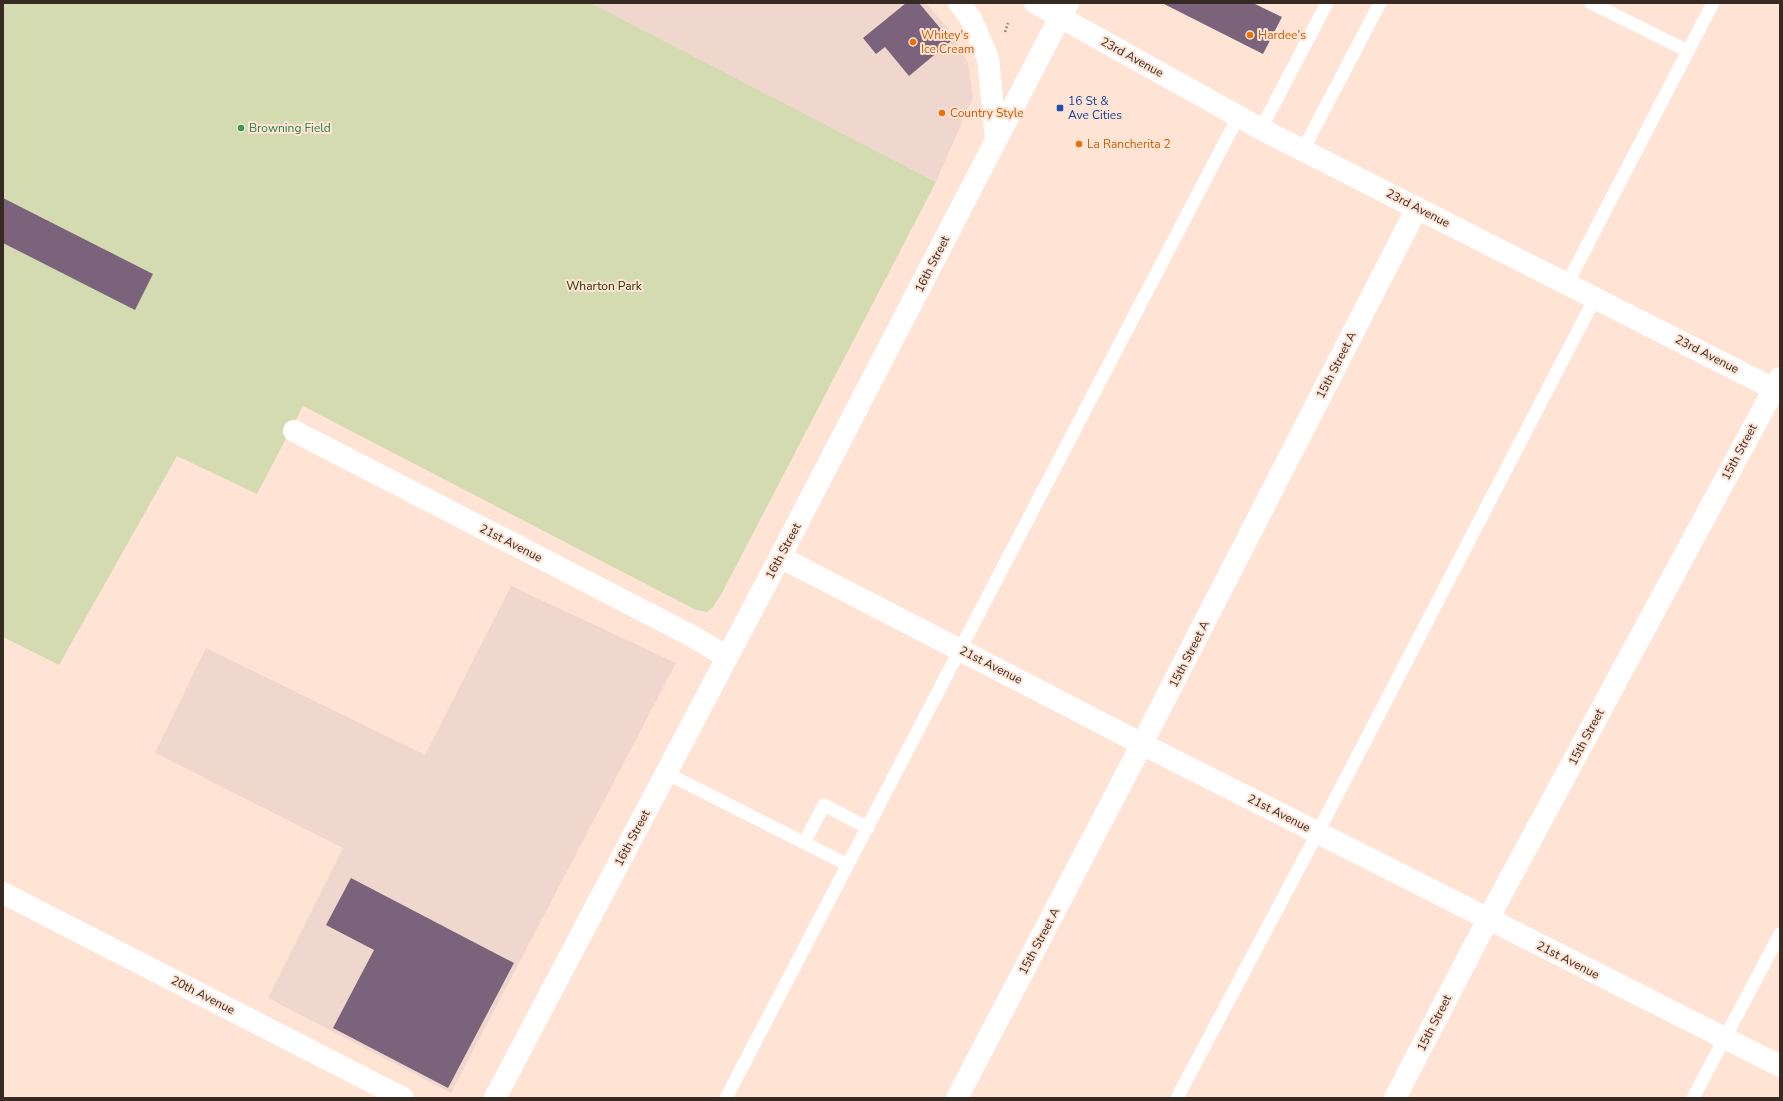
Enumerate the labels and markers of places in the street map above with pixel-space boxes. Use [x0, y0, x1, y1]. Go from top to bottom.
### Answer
place label: Whitey's Ice Cream [921, 27, 974, 57]
place label: Hardee's [1258, 27, 1306, 43]
marker: Hardee's [1245, 30, 1255, 40]
marker: Whitey's Ice Cream [908, 37, 918, 47]
place label: 16 St & Ave Cities [1068, 93, 1122, 123]
marker: 16 St & Ave Cities [1055, 103, 1065, 113]
place label: Country Style [950, 105, 1024, 121]
marker: Country Style [937, 108, 947, 118]
place label: Browning Field [249, 120, 331, 136]
marker: Browning Field [236, 123, 246, 133]
place label: La Rancherita 2 [1087, 136, 1171, 152]
marker: La Rancherita 2 [1074, 139, 1084, 149]

